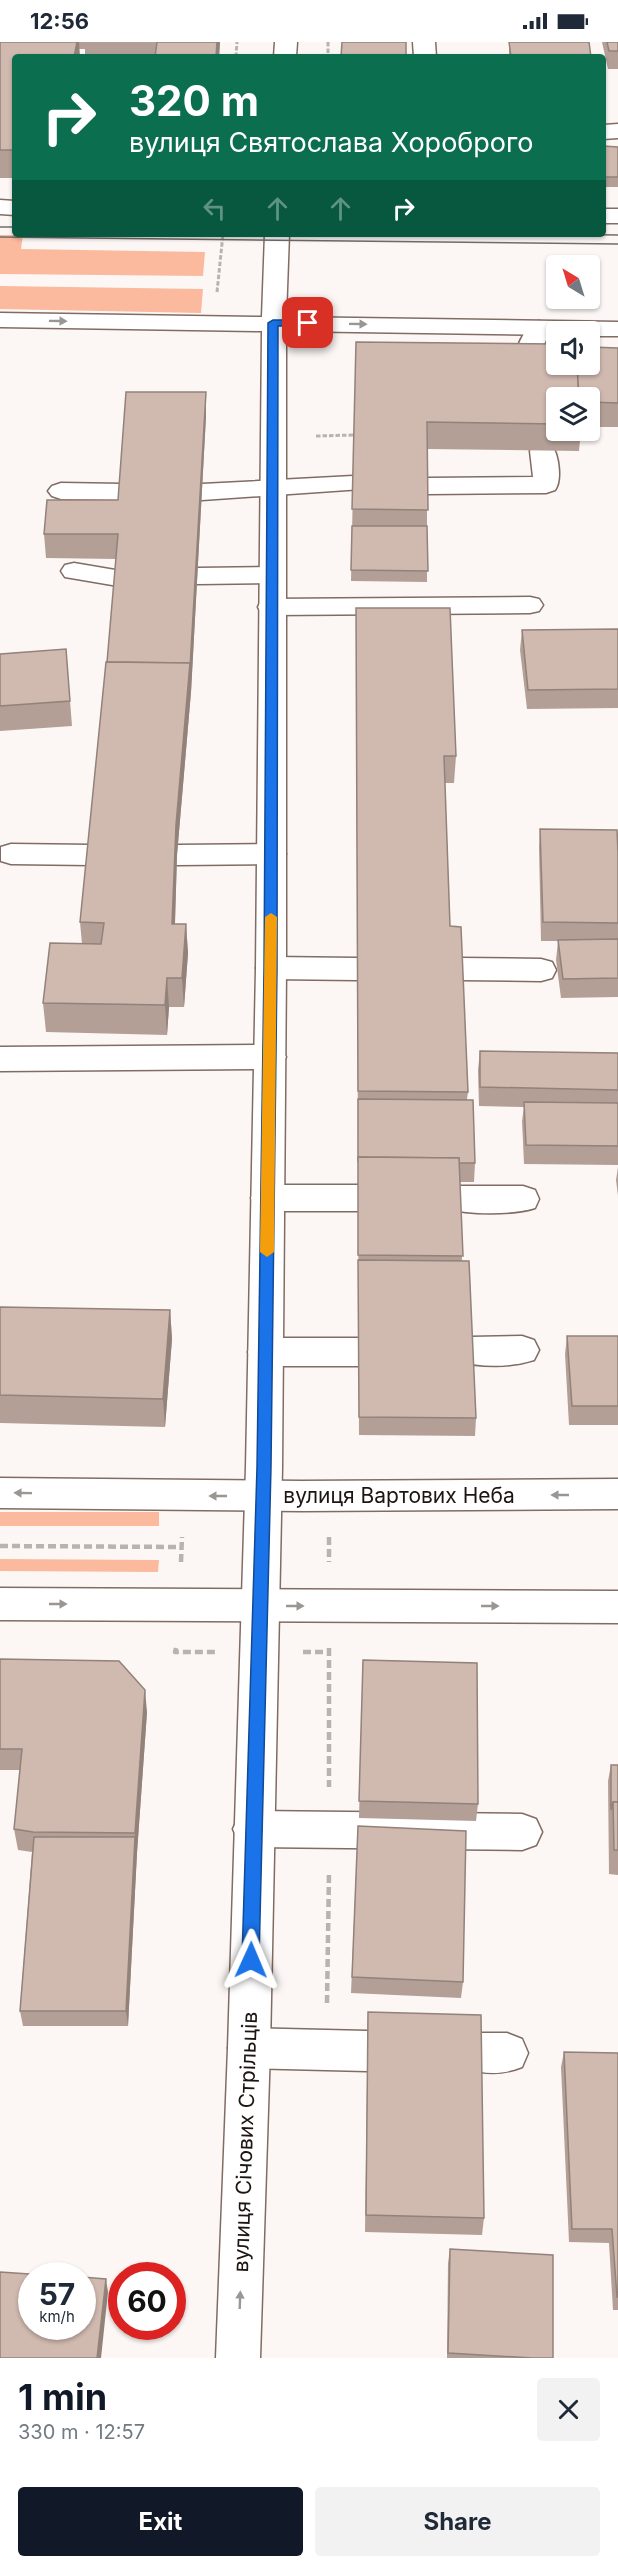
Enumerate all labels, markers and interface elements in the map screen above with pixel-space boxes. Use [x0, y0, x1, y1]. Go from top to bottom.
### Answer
text: 12:56 [30, 8, 89, 34]
text: 320 m [129, 75, 259, 126]
icon: right [30, 78, 108, 156]
text: вулиця Святослава Хороброго [129, 126, 534, 159]
icon: left [198, 192, 231, 225]
icon: ahead [261, 192, 294, 225]
icon: ahead [324, 192, 357, 225]
icon: right [387, 192, 420, 225]
north arrow [546, 255, 600, 309]
map controls [546, 255, 600, 441]
pin [282, 297, 333, 348]
icon: arrive [291, 306, 324, 339]
one-way arrow [49, 316, 68, 326]
one-way arrow [349, 319, 368, 329]
button: sound [546, 321, 600, 375]
button: layers [546, 387, 600, 441]
street label: вулиця Вартових Неба [283, 1483, 515, 1508]
one-way arrow [13, 1489, 32, 1498]
one-way arrow [550, 1490, 569, 1500]
one-way arrow [208, 1491, 227, 1500]
one-way arrow [49, 1599, 68, 1609]
one-way arrow [286, 1601, 305, 1611]
one-way arrow [481, 1601, 500, 1611]
position arrow [219, 1928, 283, 1992]
street label: вулиця Січових Стрільців [228, 2011, 262, 2273]
speed limit sign: 60 [108, 2262, 186, 2340]
text: 57 [39, 2276, 75, 2312]
one-way arrow [235, 2290, 245, 2309]
text: km/h [39, 2307, 75, 2326]
text: 1 min [18, 2375, 107, 2419]
button: close [537, 2378, 600, 2441]
text: 330 m · 12:57 [18, 2420, 145, 2444]
button: Exit [18, 2487, 303, 2556]
button: Share [315, 2487, 600, 2556]

